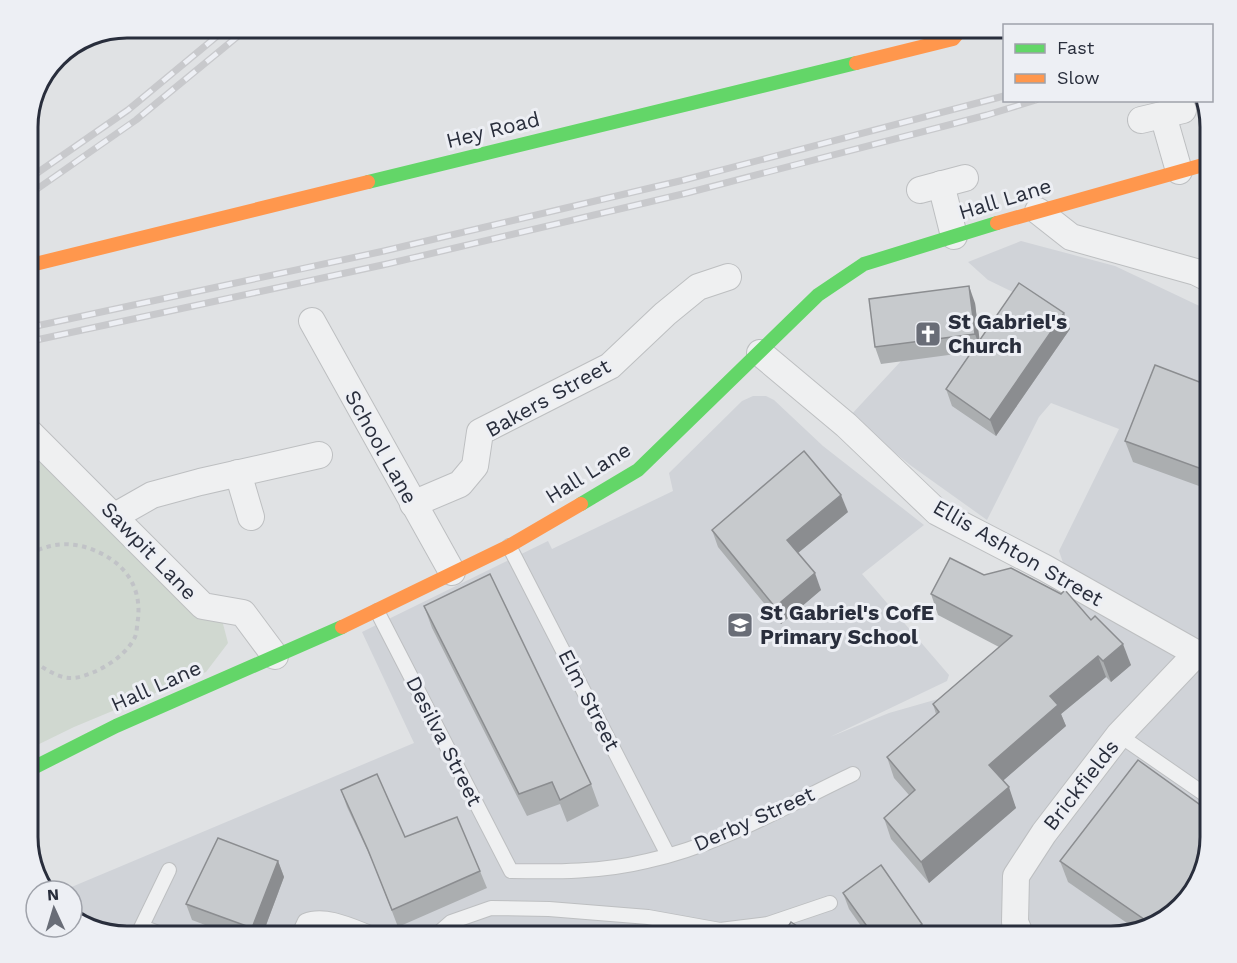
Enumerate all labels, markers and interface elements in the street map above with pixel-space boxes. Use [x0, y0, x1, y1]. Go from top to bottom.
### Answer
legend [1003, 24, 1213, 102]
text: Fast [1057, 37, 1095, 58]
text: Slow [1057, 67, 1100, 88]
street label: Hey Road [443, 106, 542, 153]
street label: Hall Lane [955, 173, 1054, 225]
place label: St Gabriel's Church [948, 309, 1067, 358]
church icon: St Gabriel's Church [913, 319, 943, 349]
street label: Bakers Street [481, 353, 615, 442]
street label: School Lane [340, 386, 423, 508]
street label: Hall Lane [540, 437, 635, 509]
street label: Ellis Ashton Street [929, 494, 1108, 611]
street label: Sawpit Lane [96, 496, 202, 605]
place label: St Gabriel's CofE Primary School [760, 600, 934, 649]
school or university icon: St Gabriel's CofE Primary School [725, 610, 755, 640]
street label: Elm Street [553, 645, 626, 755]
street label: Hall Lane [107, 655, 205, 716]
street label: Desilva Street [401, 672, 488, 810]
street label: Brickfields [1037, 734, 1124, 835]
street label: Derby Street [690, 781, 818, 856]
north arrow [24, 879, 84, 939]
text: N [46, 885, 60, 904]

